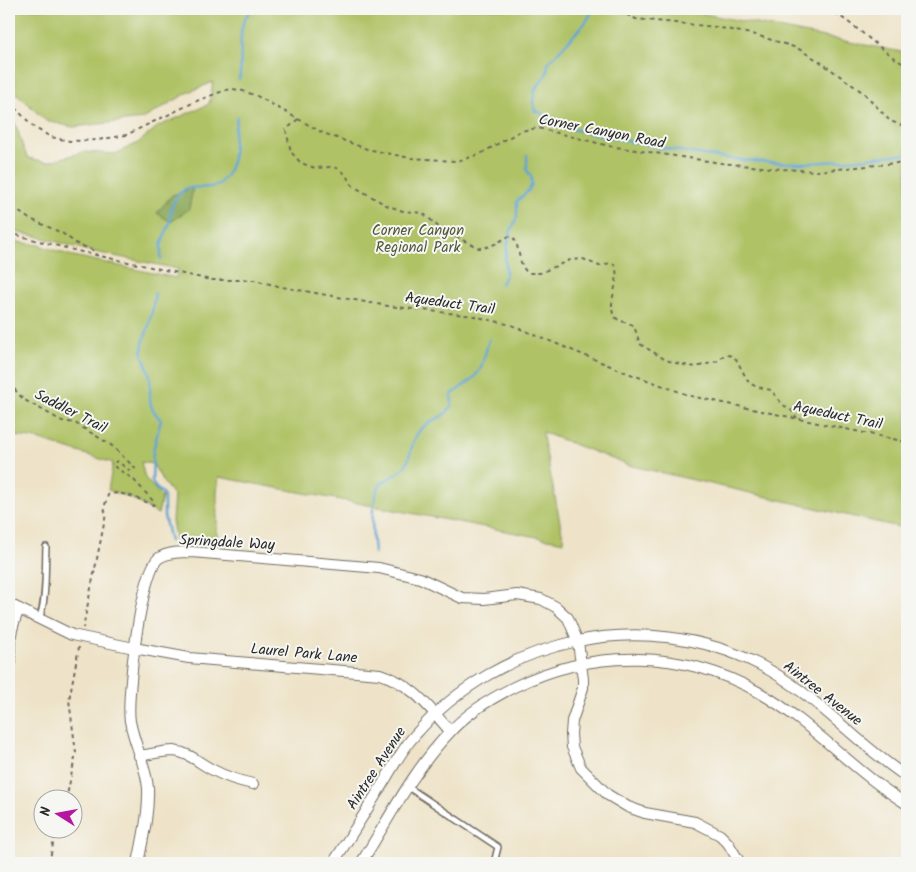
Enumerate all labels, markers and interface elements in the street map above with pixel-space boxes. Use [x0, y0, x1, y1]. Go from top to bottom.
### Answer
street label: Corner Canyon Road [536, 108, 668, 156]
park label: Corner Canyon Regional Park [372, 219, 464, 260]
street label: Aqueduct Trail [403, 286, 497, 322]
street label: Saddler Trail [30, 383, 111, 441]
street label: Aqueduct Trail [791, 395, 885, 437]
street label: Springdale Way [179, 529, 276, 558]
street label: Laurel Park Lane [250, 637, 359, 671]
street label: Aintree Avenue [778, 655, 867, 733]
street label: Aintree Avenue [341, 722, 413, 815]
north arrow [32, 790, 82, 840]
text: N [35, 805, 58, 818]

